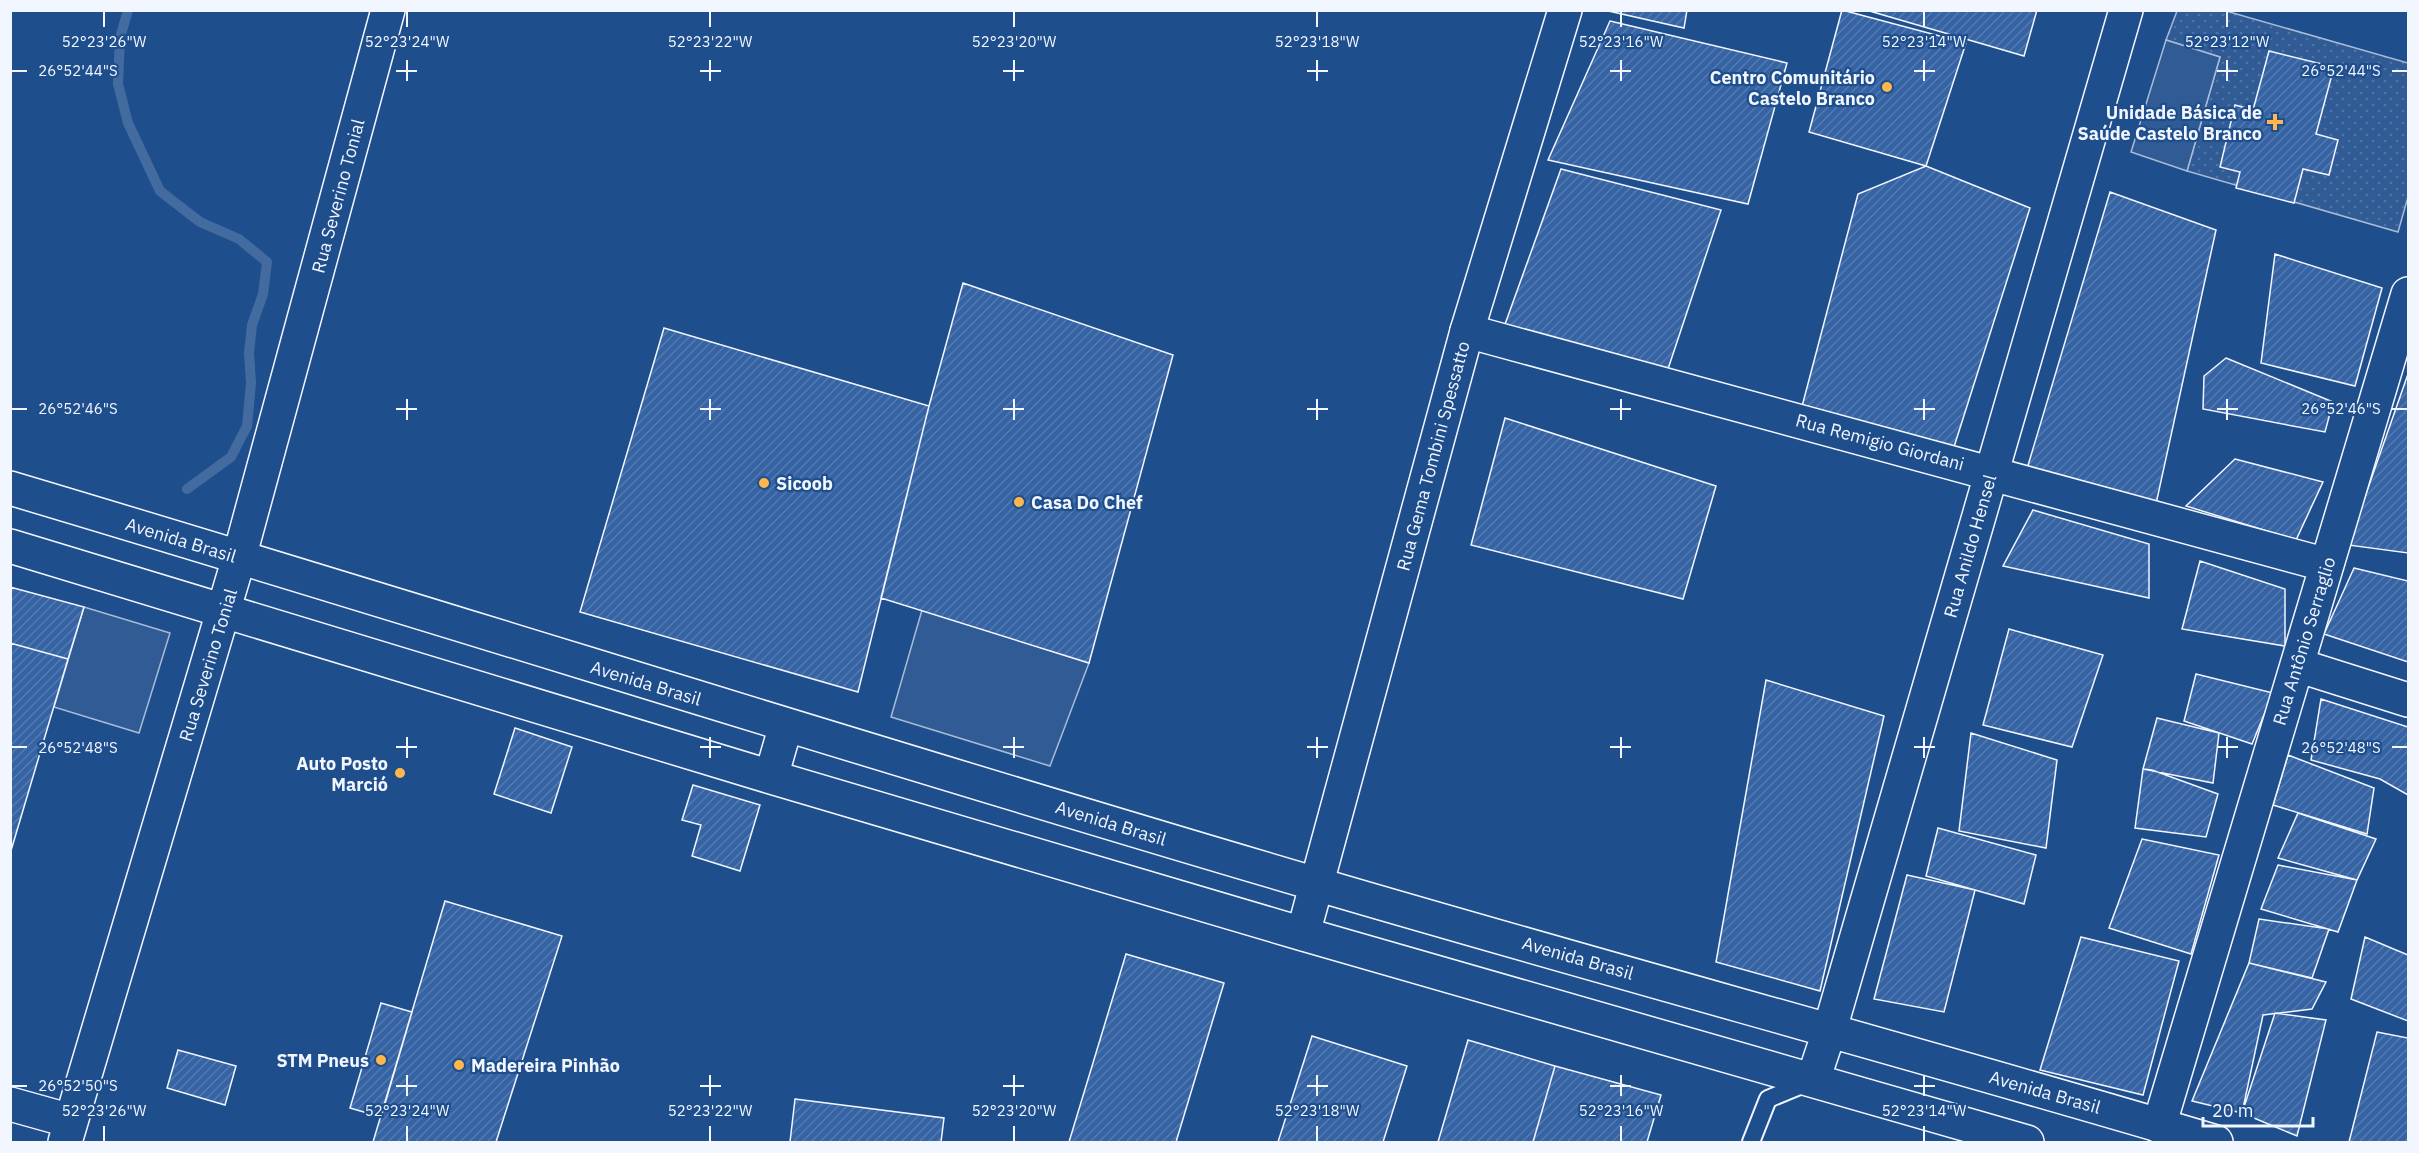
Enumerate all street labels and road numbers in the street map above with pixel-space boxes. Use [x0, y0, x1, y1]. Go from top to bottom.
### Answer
street label: Rua Severino Tonial [306, 116, 370, 276]
street label: Rua Gema Tombini Spessatto [1391, 339, 1475, 573]
street label: Rua Remigio Giordani [1793, 408, 1967, 476]
street label: Rua Anildo Hensel [1939, 472, 2001, 620]
street label: Avenida Brasil [123, 512, 239, 568]
street label: Rua Antônio Serraglio [2267, 554, 2341, 728]
street label: Rua Severino Tonial [174, 586, 242, 744]
street label: Avenida Brasil [588, 655, 704, 711]
street label: Avenida Brasil [1053, 795, 1169, 851]
street label: Avenida Brasil [1520, 931, 1636, 985]
street label: Avenida Brasil [1987, 1065, 2103, 1119]

